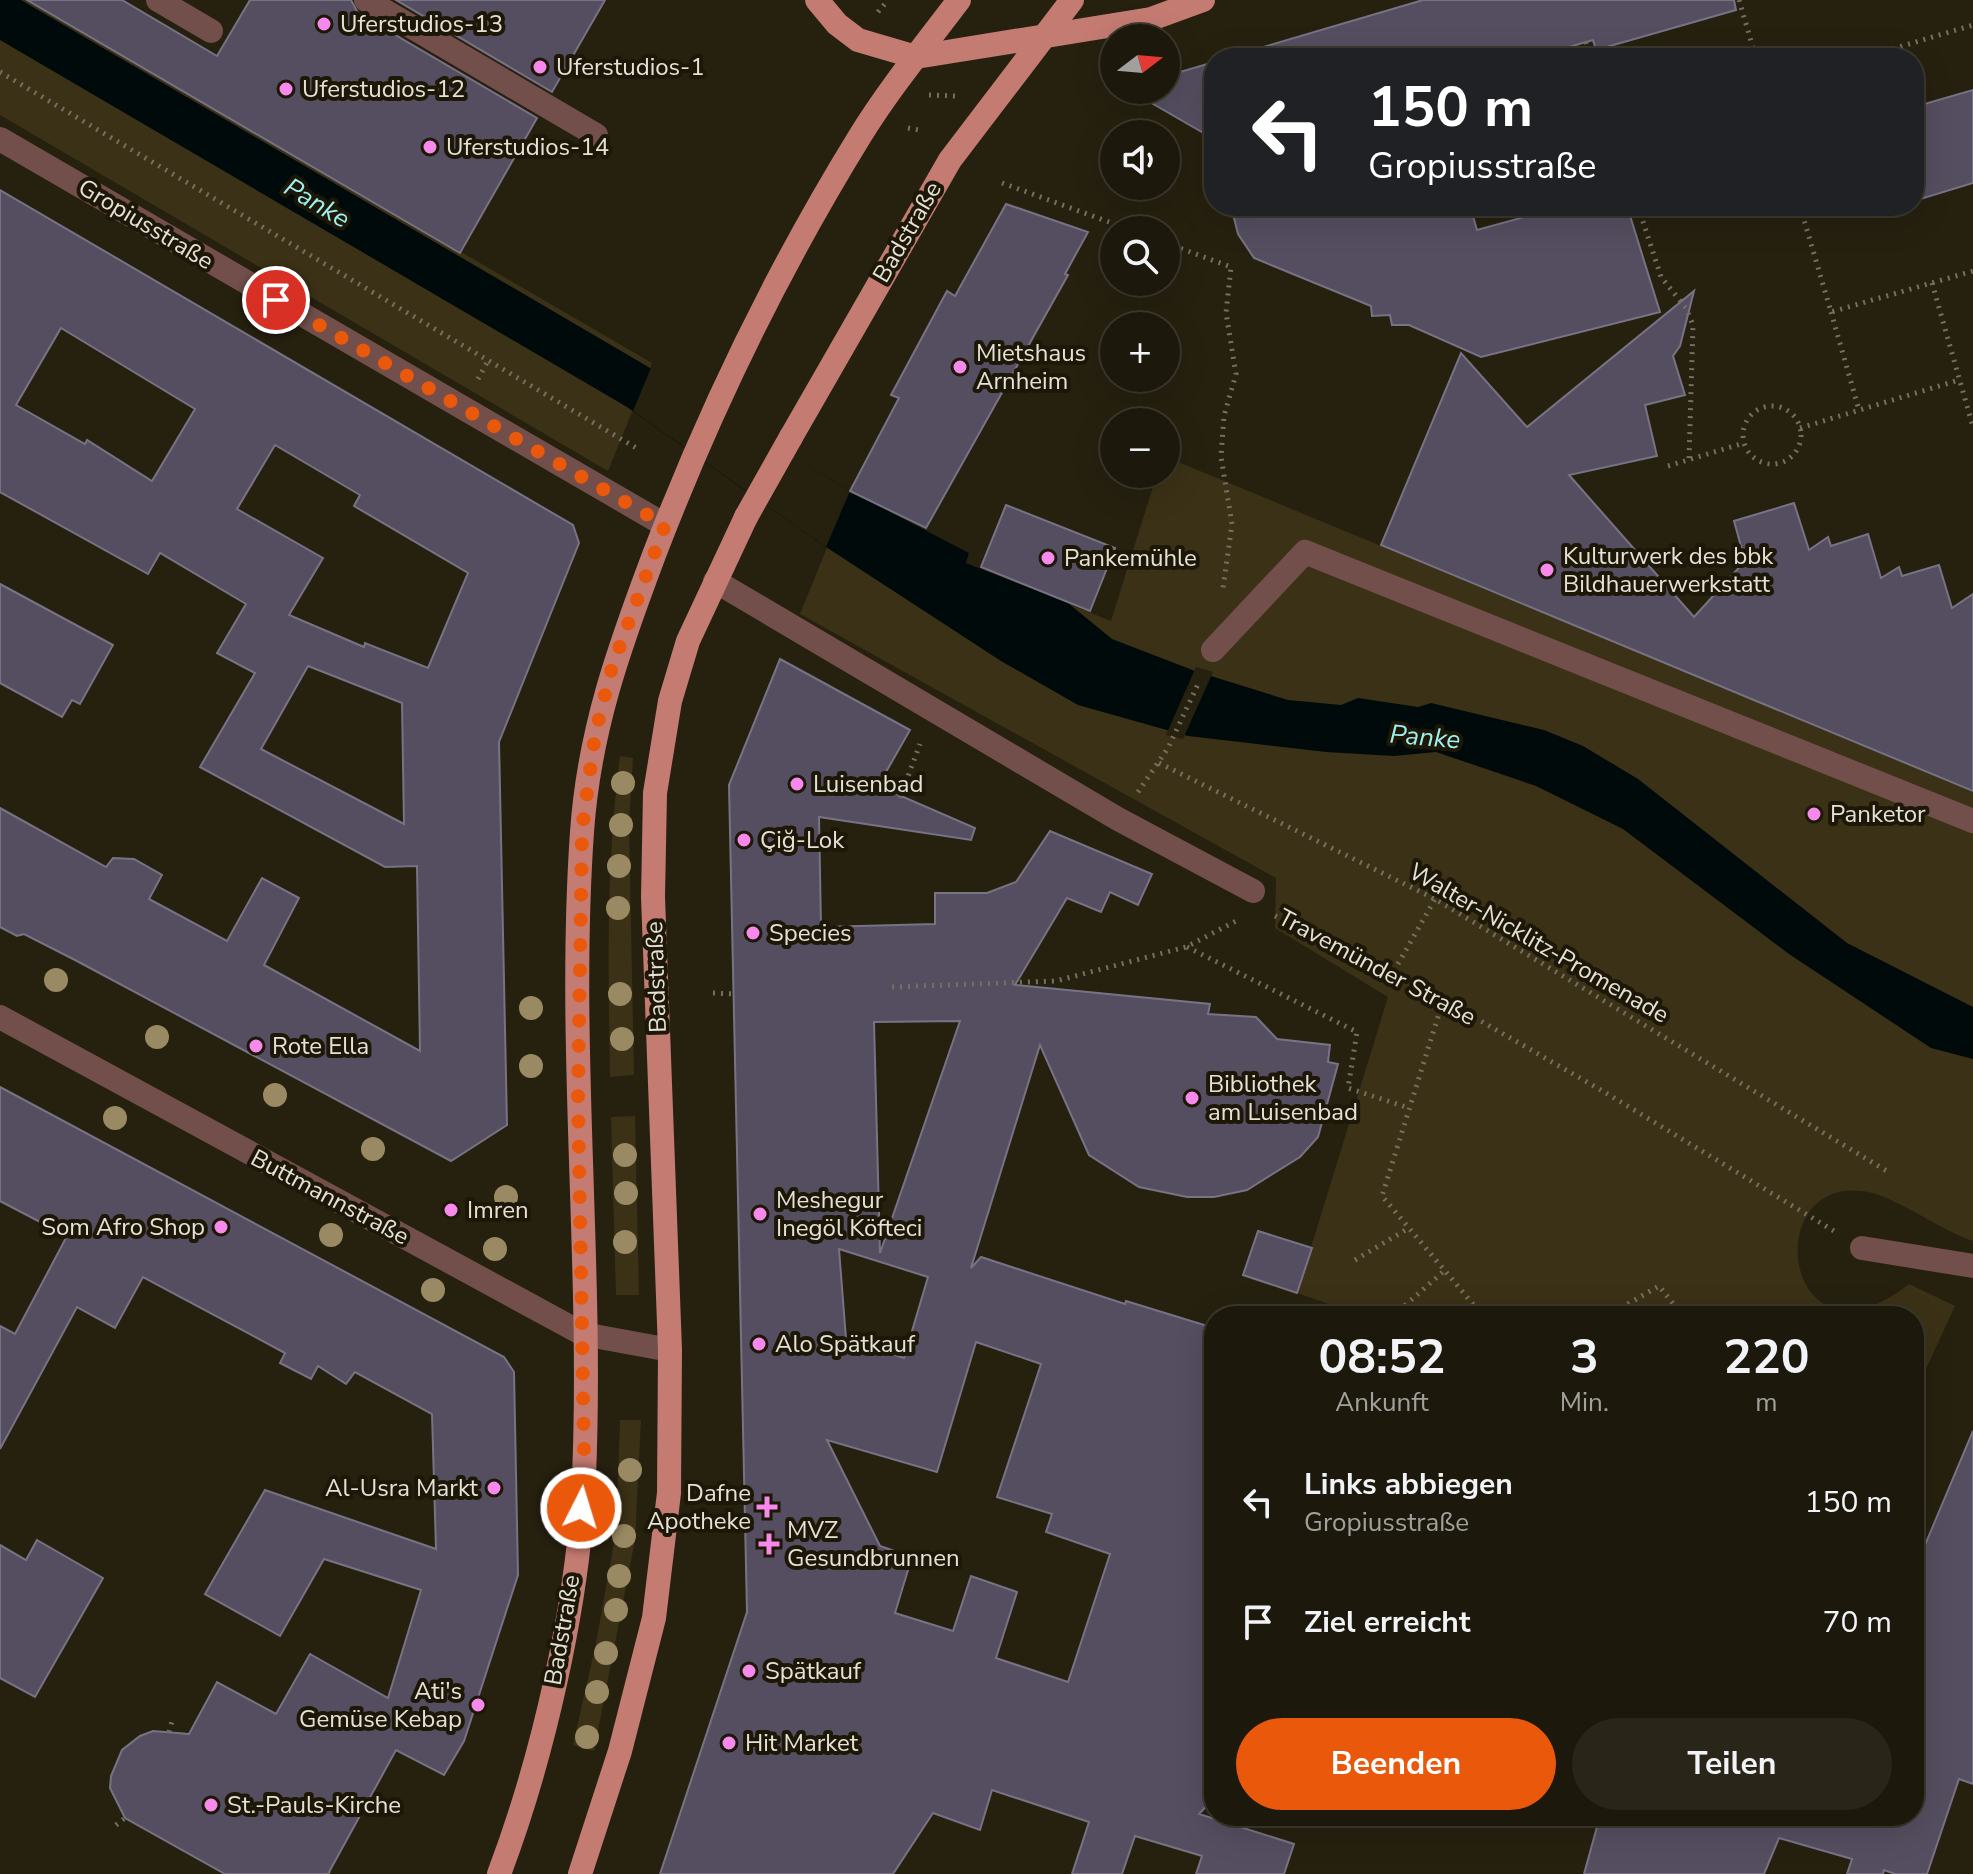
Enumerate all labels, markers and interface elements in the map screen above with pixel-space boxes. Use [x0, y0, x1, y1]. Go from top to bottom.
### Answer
place label: Uferstudios-13 [340, 8, 503, 40]
marker: Uferstudios-13 [315, 15, 333, 33]
north arrow [1100, 24, 1180, 104]
map controls [1100, 24, 1180, 488]
place label: Uferstudios-1 [556, 51, 705, 83]
marker: Uferstudios-1 [531, 58, 549, 76]
text: 150 m [1368, 69, 1533, 146]
place label: Uferstudios-12 [302, 73, 465, 105]
marker: Uferstudios-12 [277, 80, 295, 98]
icon: left [1236, 80, 1340, 184]
button: sound [1100, 120, 1180, 200]
place label: Uferstudios-14 [446, 131, 609, 163]
marker: Uferstudios-14 [421, 138, 439, 156]
text: Gropiusstraße [1368, 142, 1596, 191]
water label: Panke [278, 170, 357, 236]
street label: Gropiusstraße [72, 171, 220, 277]
street label: Badstraße [865, 176, 949, 288]
button: search [1100, 216, 1180, 296]
pin [242, 266, 310, 334]
icon: arrive [254, 278, 298, 322]
button: + [1100, 312, 1180, 392]
place label: Mietshaus Arnheim [976, 337, 1086, 397]
marker: Mietshaus Arnheim [951, 358, 969, 376]
button: − [1100, 408, 1180, 488]
place label: Kulturwerk des bbk Bildhauerwerkstatt [1563, 540, 1774, 600]
place label: Pankemühle [1064, 542, 1197, 574]
marker: Pankemühle [1039, 549, 1057, 567]
marker: Kulturwerk des bbk Bildhauerwerkstatt [1538, 561, 1556, 579]
water label: Panke [1388, 716, 1462, 758]
place label: Luisenbad [813, 768, 923, 800]
marker: Luisenbad [788, 775, 806, 793]
place label: Panketor [1830, 798, 1926, 830]
marker: Panketor [1805, 805, 1823, 823]
place label: Çiğ-Lok [760, 824, 845, 856]
marker: Çiğ-Lok [735, 831, 753, 849]
street label: Walter-Nicklitz-Promenade [1403, 855, 1675, 1031]
street label: Travemünder Straße [1273, 901, 1481, 1033]
place label: Species [769, 917, 852, 949]
street label: Badstraße [638, 921, 674, 1033]
marker: Species [744, 924, 762, 942]
place label: Rote Ella [272, 1030, 369, 1062]
marker: Rote Ella [247, 1037, 265, 1055]
place label: Bibliothek am Luisenbad [1208, 1068, 1358, 1128]
marker: Bibliothek am Luisenbad [1183, 1089, 1201, 1107]
street label: Buttmannstraße [245, 1142, 415, 1252]
place label: Meshegur Inegöl Köfteci [776, 1184, 922, 1244]
place label: Imren [467, 1194, 529, 1226]
marker: Imren [442, 1201, 460, 1219]
marker: Meshegur Inegöl Köfteci [751, 1205, 769, 1223]
place label: Som Afro Shop [41, 1211, 205, 1243]
marker: Som Afro Shop [212, 1218, 230, 1236]
text: 08:52 [1318, 1324, 1445, 1390]
text: 3 [1570, 1324, 1599, 1390]
text: 220 [1723, 1324, 1810, 1390]
place label: Alo Spätkauf [775, 1328, 916, 1360]
marker: Alo Spätkauf [750, 1335, 768, 1353]
text: Ankunft [1335, 1385, 1429, 1420]
text: Min. [1560, 1385, 1609, 1420]
text: m [1755, 1385, 1778, 1420]
text: Links abbiegen [1304, 1464, 1513, 1505]
position arrow [539, 1466, 623, 1550]
place label: Al-Usra Markt [325, 1472, 479, 1504]
place label: Dafne Apotheke [647, 1477, 751, 1537]
marker: Al-Usra Markt [485, 1479, 503, 1497]
icon: left [1236, 1480, 1280, 1524]
text: 150 m [1805, 1482, 1892, 1523]
marker: Dafne Apotheke [758, 1498, 776, 1516]
text: Gropiusstraße [1304, 1505, 1469, 1540]
place label: MVZ Gesundbrunnen [787, 1514, 960, 1574]
marker: MVZ Gesundbrunnen [758, 1533, 780, 1555]
street label: Badstraße [537, 1572, 587, 1688]
icon: arrive [1236, 1600, 1280, 1644]
text: Ziel erreicht [1304, 1602, 1470, 1643]
text: 70 m [1823, 1602, 1892, 1643]
place label: Spätkauf [765, 1655, 862, 1687]
marker: Spätkauf [740, 1662, 758, 1680]
place label: Ati's Gemüse Kebap [299, 1675, 462, 1735]
marker: Ati's Gemüse Kebap [469, 1696, 487, 1714]
button: Beenden [1236, 1718, 1556, 1810]
button: Teilen [1572, 1718, 1892, 1810]
place label: Hit Market [745, 1727, 859, 1759]
marker: Hit Market [720, 1734, 738, 1752]
place label: St.-Pauls-Kirche [227, 1789, 401, 1821]
marker: St.-Pauls-Kirche [202, 1796, 220, 1814]

